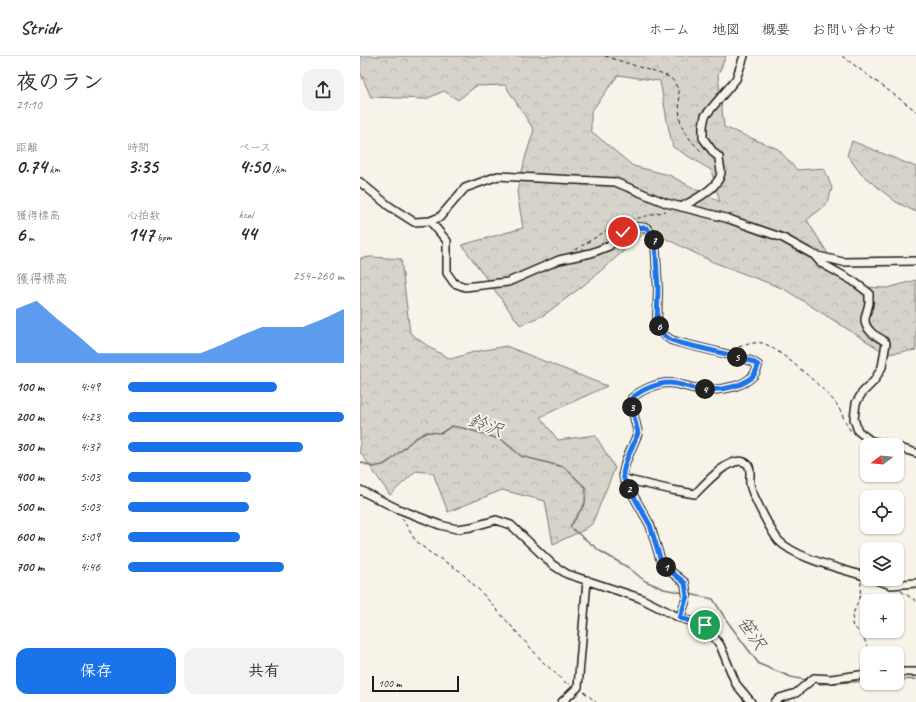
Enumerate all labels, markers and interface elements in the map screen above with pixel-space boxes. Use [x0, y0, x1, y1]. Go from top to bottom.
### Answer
text: Stridr [20, 16, 61, 40]
text: ホーム [649, 21, 690, 38]
text: 地図 [712, 21, 740, 38]
text: 概要 [762, 21, 790, 38]
text: お問い合わせ [812, 21, 896, 38]
text: 夜のラン [16, 68, 104, 96]
button: share [302, 69, 344, 111]
text: 21:10 [16, 97, 42, 113]
text: 距離 [16, 140, 38, 154]
text: 時間 [127, 140, 149, 154]
text: ペース [239, 140, 271, 154]
text: 0.74 [16, 154, 47, 179]
text: 3:35 [127, 154, 158, 179]
text: 4:50 [239, 154, 269, 179]
text: km [47, 162, 60, 176]
text: /km [269, 162, 286, 176]
text: kcal [239, 207, 253, 221]
text: 獲得標高 [16, 208, 60, 222]
text: 心拍数 [127, 208, 160, 222]
pin [606, 215, 640, 249]
text: 44 [239, 221, 257, 246]
icon: check [612, 221, 634, 243]
text: 6 [16, 222, 25, 247]
text: 147 [127, 222, 154, 247]
text: m [25, 230, 34, 244]
text: bpm [154, 230, 172, 244]
pin: 7 [644, 230, 664, 250]
text: 7 [652, 233, 656, 247]
text: 254–260 m [293, 268, 344, 284]
text: 獲得標高 [16, 271, 68, 287]
pin: 6 [649, 316, 669, 336]
text: 6 [656, 319, 662, 333]
pin: 5 [727, 347, 747, 367]
text: 5 [735, 350, 739, 364]
text: 100 m [16, 379, 44, 395]
text: 4:49 [80, 379, 100, 395]
pin: 4 [695, 379, 715, 399]
text: 4 [703, 382, 707, 396]
pin: 3 [622, 397, 642, 417]
text: 3 [630, 400, 634, 414]
text: 200 m [16, 409, 44, 425]
text: 4:23 [80, 409, 100, 425]
water label: 鈴沢 [465, 409, 508, 442]
north arrow [860, 438, 904, 482]
map controls [860, 438, 904, 690]
text: 300 m [16, 439, 44, 455]
text: 4:37 [80, 439, 100, 455]
text: 400 m [16, 469, 44, 485]
text: 5:03 [80, 469, 100, 485]
pin: 2 [619, 479, 639, 499]
text: 2 [627, 482, 631, 496]
button: locate [860, 490, 904, 534]
text: 500 m [16, 499, 44, 515]
text: 5:03 [80, 499, 100, 515]
text: 600 m [16, 529, 44, 545]
text: 5:09 [80, 529, 100, 545]
button: layers [860, 542, 904, 586]
pin: 1 [656, 557, 676, 577]
text: 700 m [16, 559, 44, 575]
text: 4:46 [80, 559, 100, 575]
text: 1 [664, 560, 668, 574]
button: + [860, 594, 904, 638]
pin [688, 608, 722, 642]
water label: 笹沢 [733, 612, 772, 655]
icon: arrive [694, 614, 716, 636]
button: − [860, 646, 904, 690]
button: 保存 [16, 648, 176, 694]
button: 共有 [184, 648, 344, 694]
scale bar [372, 674, 459, 693]
text: 100 m [378, 676, 402, 690]

